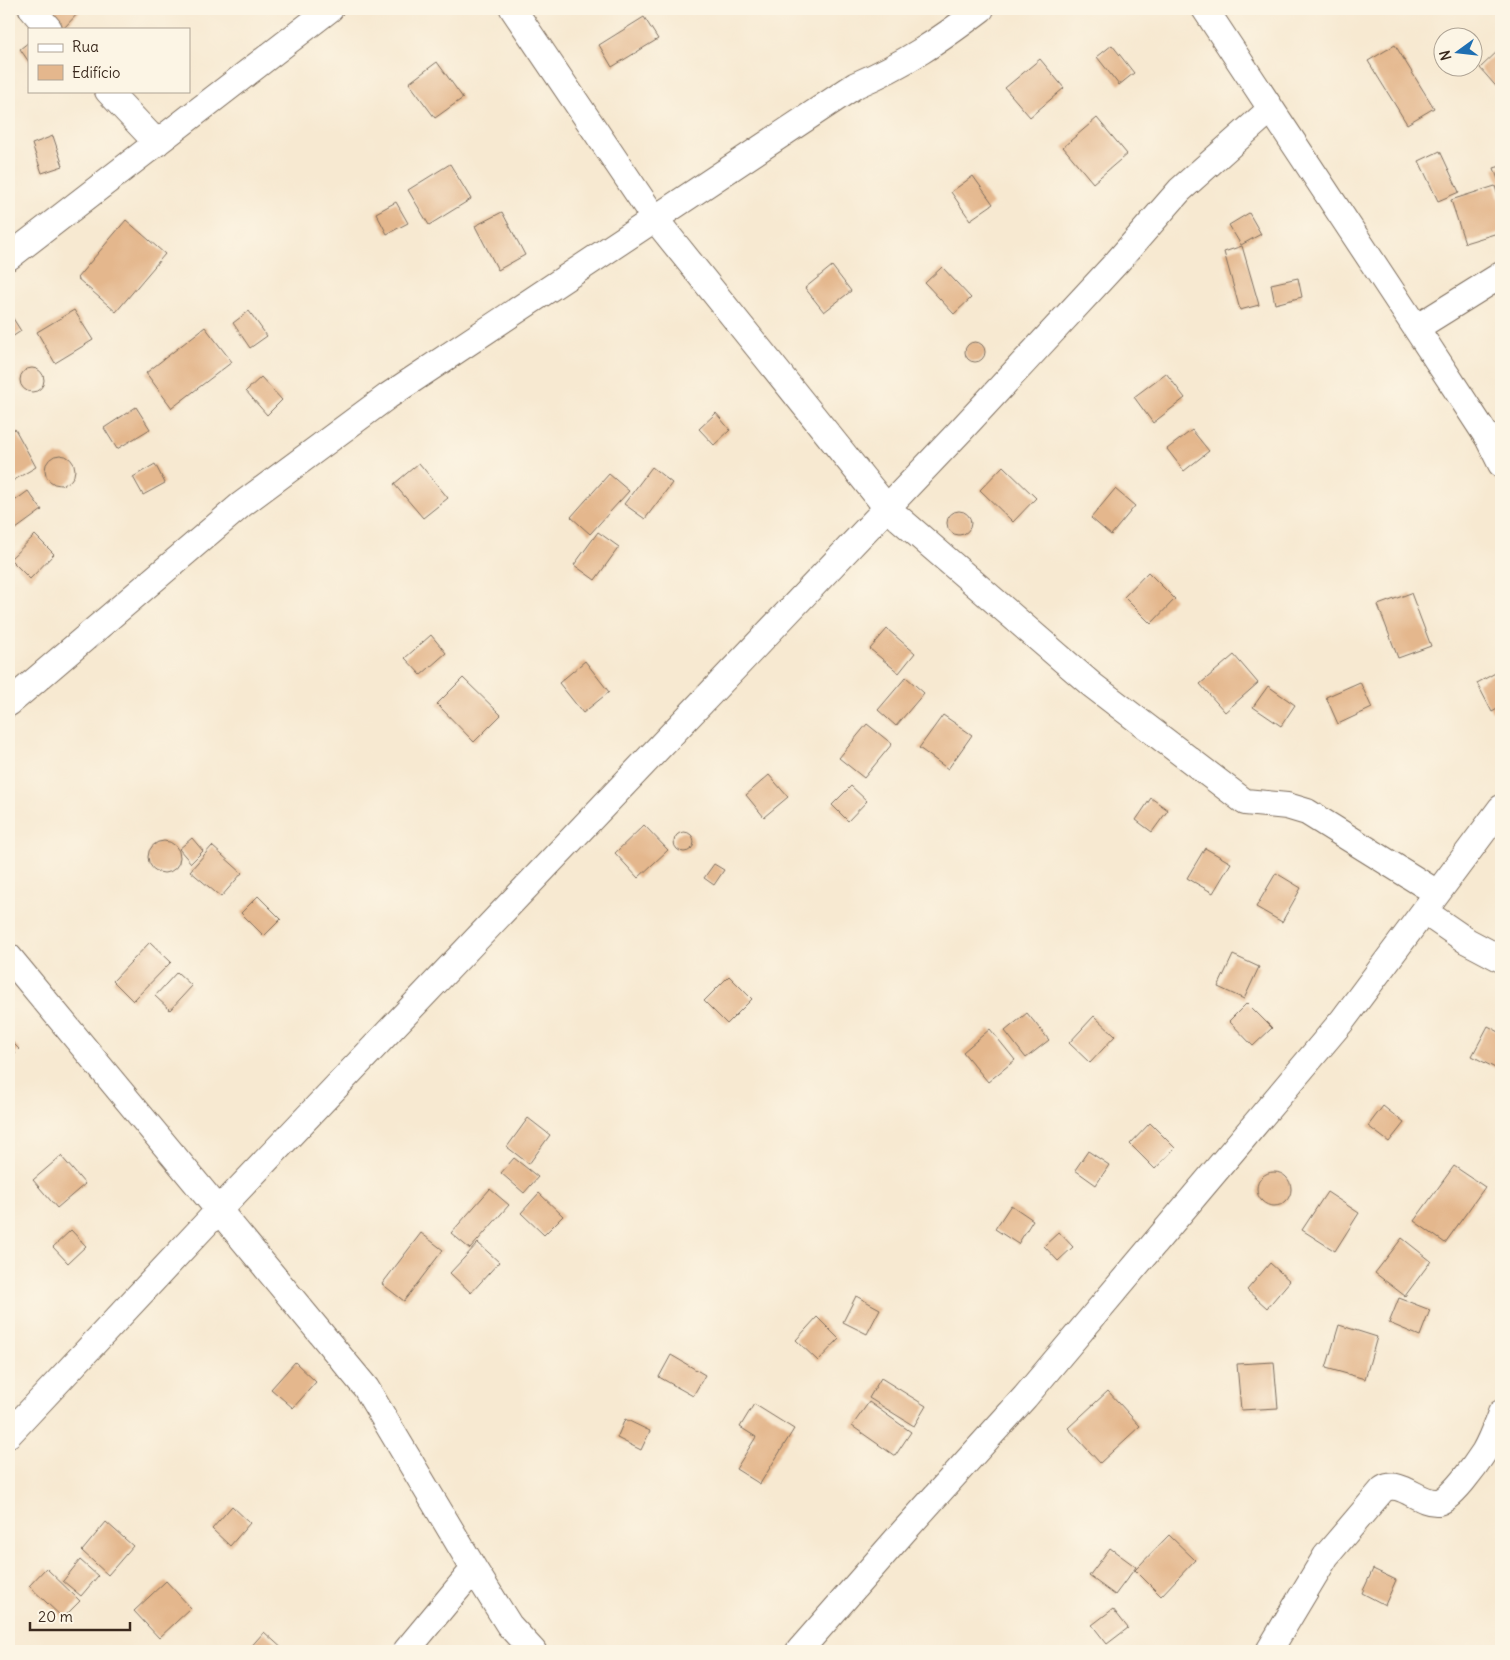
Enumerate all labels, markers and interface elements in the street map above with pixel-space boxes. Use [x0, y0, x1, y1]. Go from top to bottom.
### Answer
legend [28, 28, 190, 92]
north arrow [1432, 28, 1482, 78]
text: Rua [72, 37, 99, 56]
text: N [1435, 48, 1455, 62]
text: Edifício [72, 63, 120, 82]
scale bar [30, 1600, 130, 1632]
text: 20 m [38, 1607, 73, 1626]

